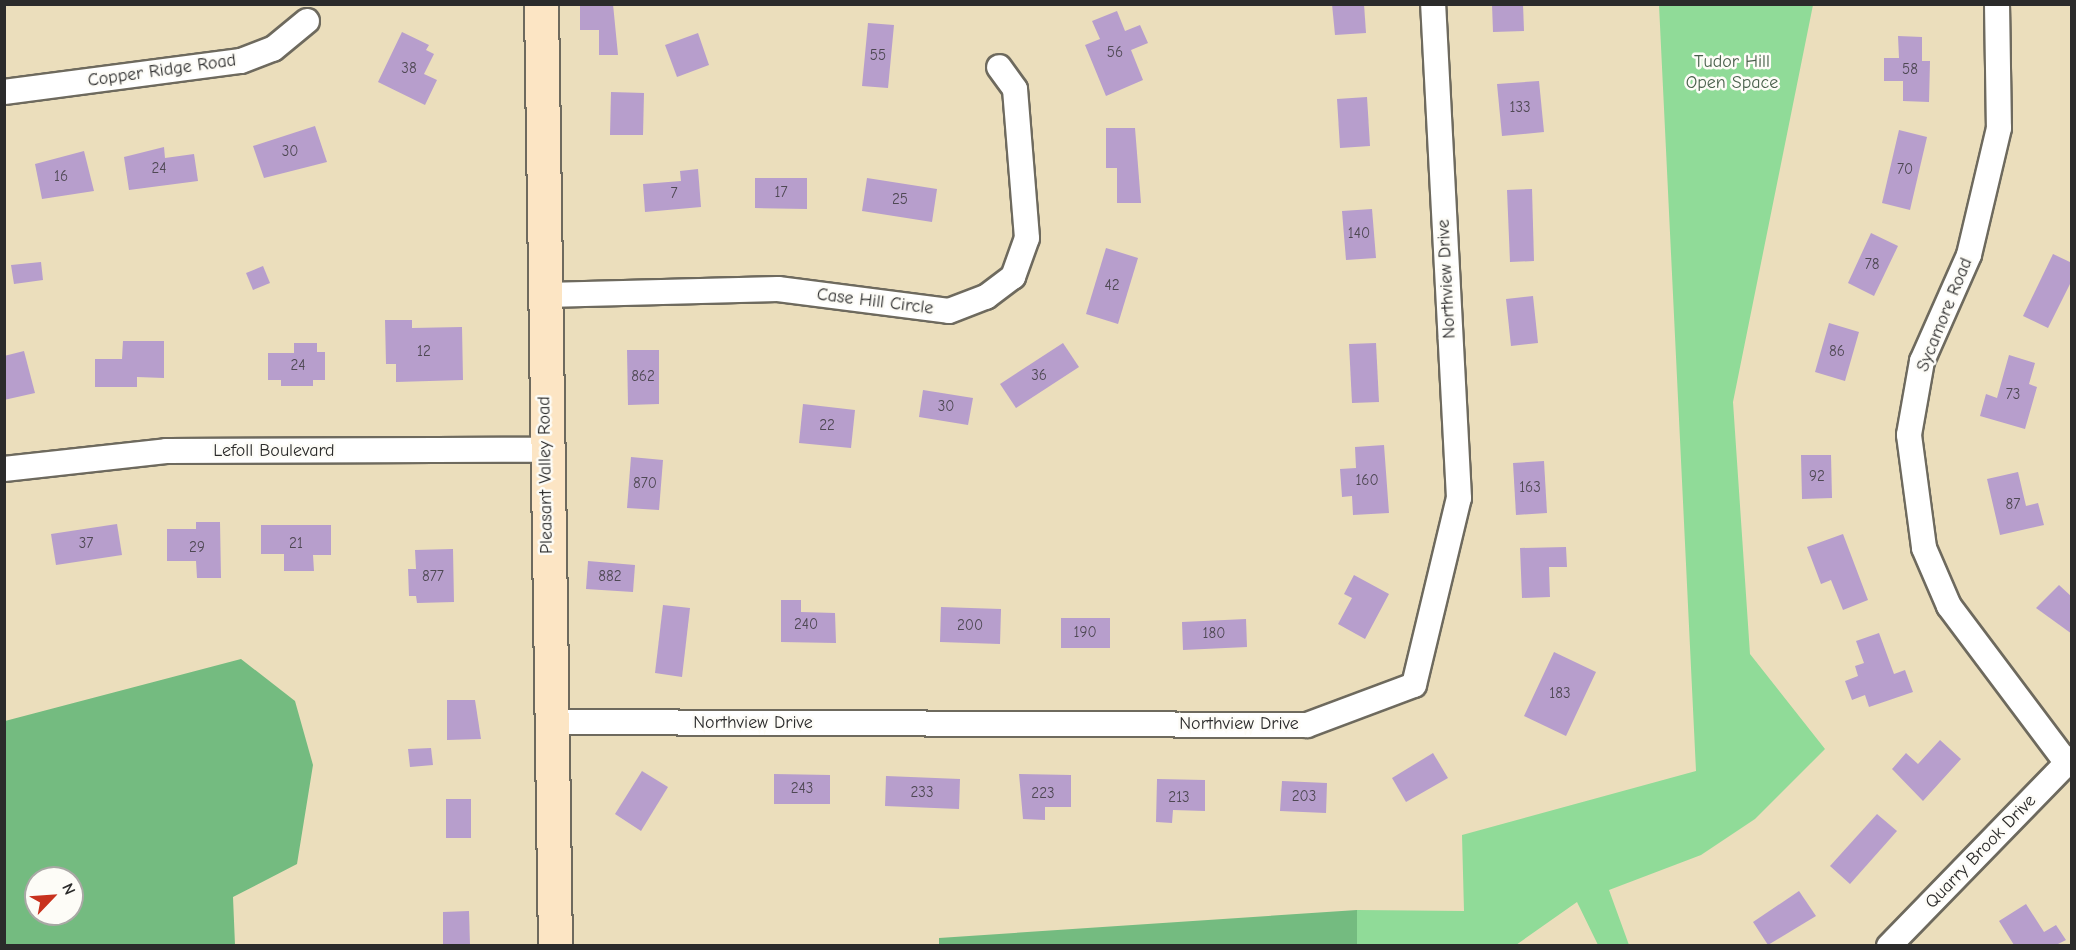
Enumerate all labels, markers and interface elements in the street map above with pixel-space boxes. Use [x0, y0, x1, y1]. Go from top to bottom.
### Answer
house number: 56 [1107, 44, 1123, 62]
house number: 55 [870, 47, 886, 65]
street label: Copper Ridge Road [86, 50, 238, 92]
park label: Tudor Hill Open Space [1686, 52, 1778, 94]
house number: 38 [401, 60, 417, 78]
house number: 58 [1902, 61, 1918, 79]
house number: 133 [1509, 99, 1531, 117]
house number: 30 [282, 143, 298, 161]
house number: 24 [151, 160, 167, 178]
house number: 70 [1897, 161, 1913, 179]
house number: 16 [54, 168, 68, 186]
house number: 17 [774, 184, 788, 202]
house number: 7 [670, 185, 678, 203]
house number: 25 [892, 191, 908, 209]
street label: Northview Drive [1433, 219, 1461, 339]
house number: 140 [1348, 225, 1370, 243]
street label: Sycamore Road [1912, 255, 1978, 375]
house number: 78 [1865, 256, 1879, 274]
house number: 42 [1104, 277, 1120, 295]
street label: Case Hill Circle [816, 284, 934, 320]
house number: 12 [417, 343, 431, 361]
house number: 86 [1829, 343, 1845, 361]
house number: 24 [290, 357, 306, 375]
house number: 36 [1031, 367, 1047, 385]
house number: 862 [631, 368, 655, 386]
house number: 73 [2006, 386, 2020, 404]
street label: Pleasant Valley Road [534, 396, 558, 554]
house number: 30 [938, 398, 954, 416]
house number: 22 [819, 417, 835, 435]
street label: Lefoll Boulevard [213, 440, 335, 462]
house number: 92 [1809, 468, 1825, 486]
house number: 160 [1355, 472, 1379, 490]
house number: 870 [633, 475, 657, 493]
house number: 163 [1519, 479, 1541, 497]
house number: 87 [2006, 496, 2020, 514]
house number: 37 [79, 535, 93, 553]
house number: 21 [289, 535, 303, 553]
house number: 29 [189, 539, 205, 557]
house number: 877 [422, 568, 444, 586]
house number: 882 [598, 568, 622, 586]
house number: 240 [794, 616, 818, 634]
house number: 200 [957, 617, 983, 635]
house number: 190 [1073, 624, 1097, 642]
house number: 180 [1203, 625, 1225, 643]
house number: 183 [1549, 685, 1571, 703]
street label: Northview Drive [693, 712, 813, 734]
street label: Northview Drive [1179, 713, 1299, 735]
house number: 243 [791, 780, 813, 798]
house number: 233 [910, 784, 934, 802]
house number: 223 [1031, 785, 1055, 803]
house number: 203 [1292, 788, 1316, 806]
house number: 213 [1168, 789, 1190, 807]
street label: Quarry Brook Drive [1921, 791, 2041, 913]
north arrow [24, 866, 84, 926]
text: N [58, 881, 79, 898]

